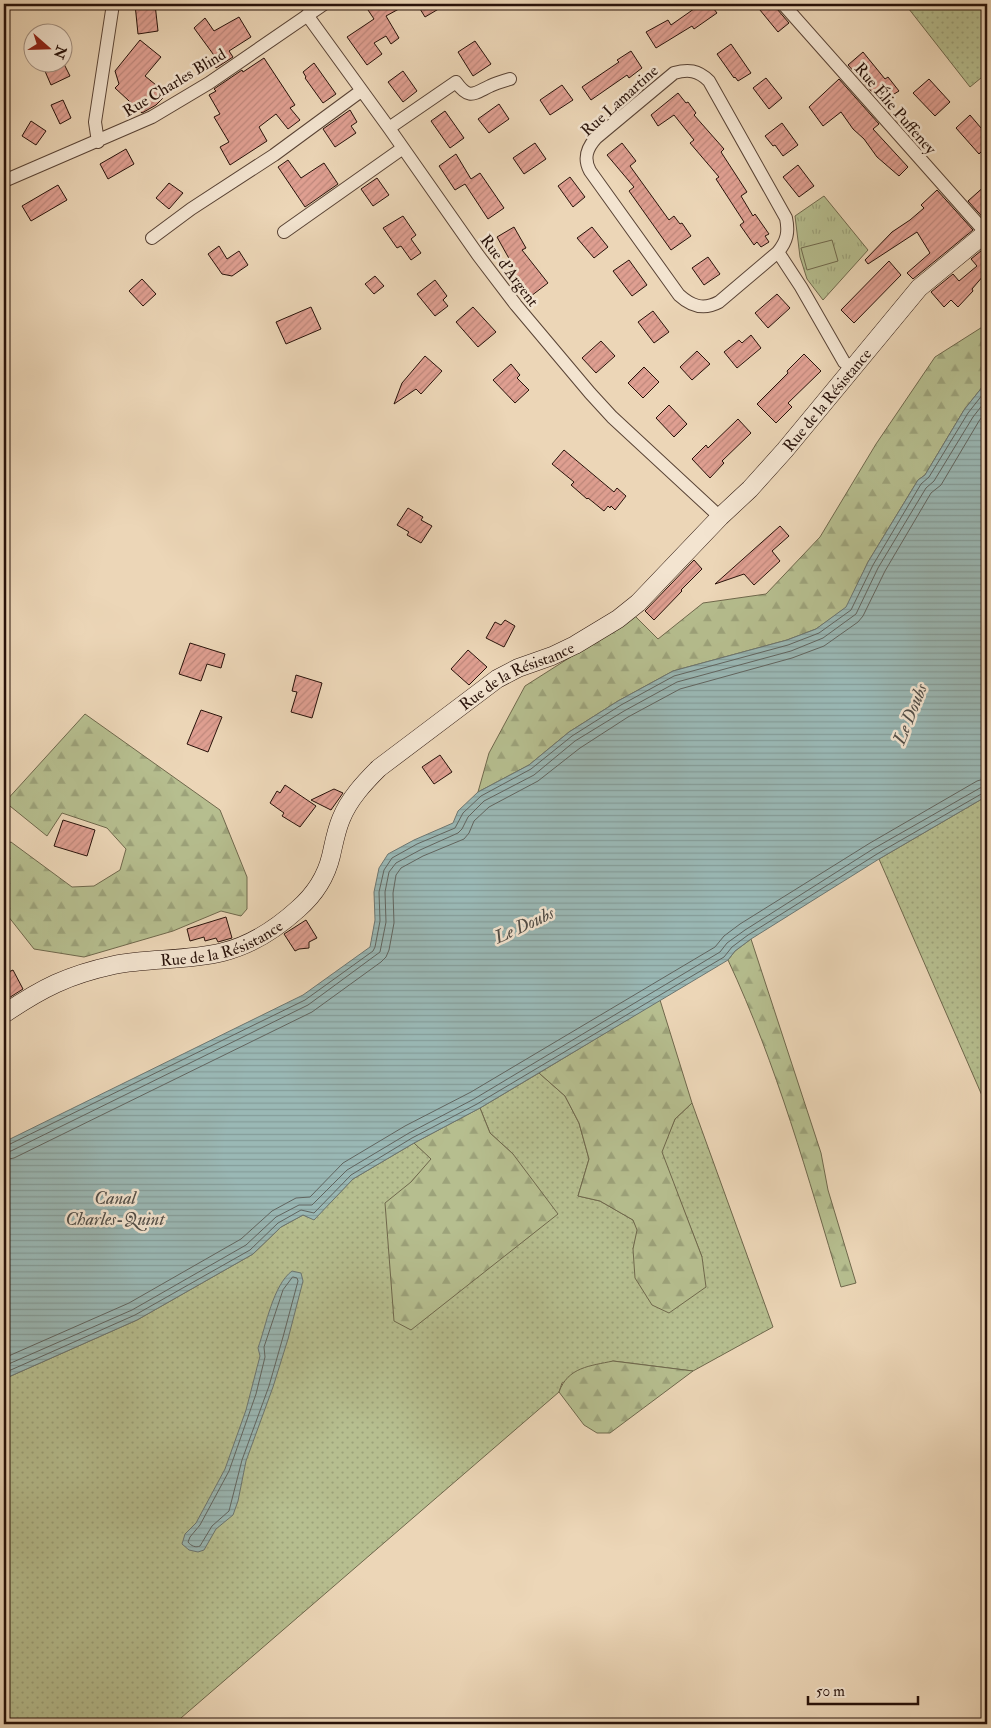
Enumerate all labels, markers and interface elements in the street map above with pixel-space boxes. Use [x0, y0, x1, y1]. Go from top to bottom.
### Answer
north arrow [22, 22, 72, 72]
text: N [49, 43, 70, 62]
street label: Rue Charles Blind [119, 44, 230, 121]
street label: Rue Élie Puffeney [850, 58, 942, 159]
street label: Rue Lamartine [577, 61, 663, 141]
street label: Rue d'Argent [476, 231, 543, 311]
street label: Rue de la Résistance [779, 344, 876, 456]
street label: Rue de la Résistance [456, 638, 578, 715]
water label: Le Doubs [888, 679, 933, 749]
water label: Le Doubs [490, 901, 559, 950]
street label: Rue de la Résistance [160, 916, 287, 971]
water label: Canal Charles-Quint [65, 1187, 165, 1231]
scale bar [808, 1673, 918, 1705]
text: 50 m [816, 1682, 845, 1701]

